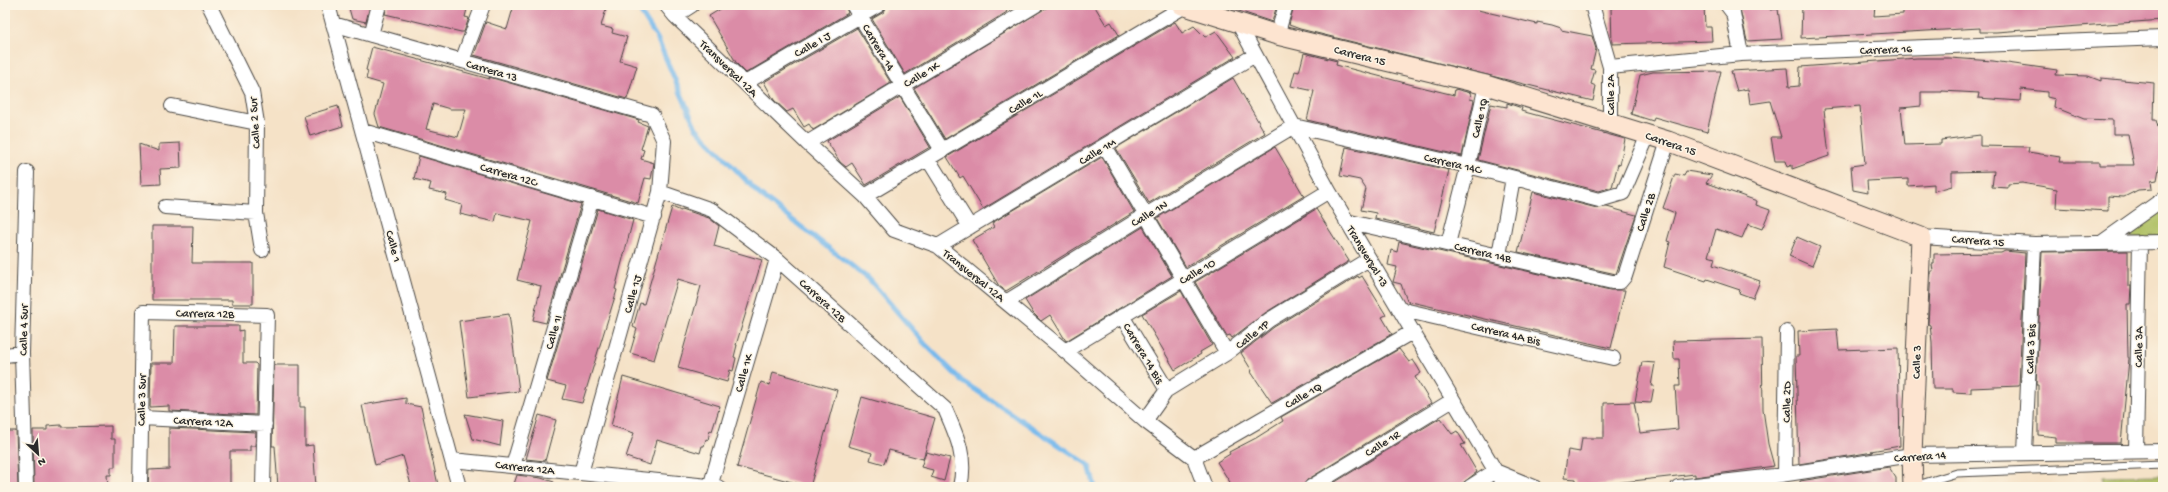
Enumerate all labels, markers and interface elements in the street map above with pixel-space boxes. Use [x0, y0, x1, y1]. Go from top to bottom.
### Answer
street label: Carrera 14 [858, 22, 897, 74]
street label: Calle I J [792, 29, 834, 62]
street label: Transversal 12A [695, 37, 760, 101]
street label: Carrera 16 [1860, 43, 1913, 59]
street label: Carrera 15 [1332, 44, 1387, 70]
street label: Carrera 13 [464, 58, 519, 86]
street label: Calle 1K [902, 59, 944, 92]
street label: Calle 2A [1605, 74, 1619, 115]
street label: Calle 1L [1007, 87, 1046, 118]
street label: Calle 2 Sur [247, 95, 265, 149]
street label: Calle 1Q [1470, 97, 1492, 140]
street label: Carrera 15 [1643, 130, 1698, 160]
street label: Calle 1M [1077, 136, 1120, 169]
street label: Carrera 14C [1422, 152, 1484, 179]
street label: Carrera 12C [478, 161, 540, 191]
street label: Calle 2B [1634, 191, 1660, 234]
street label: Calle 1N [1129, 198, 1171, 231]
street label: Transversal 13 [1342, 223, 1390, 290]
street label: Calle 1 [381, 229, 403, 264]
street label: Carrera 15 [1951, 233, 2005, 251]
street label: Carrera 14B [1453, 241, 1513, 268]
street label: Transversal 12A [938, 247, 1007, 306]
street label: Calle 1O [1177, 257, 1219, 289]
street label: Calle 1J [622, 273, 646, 315]
street label: Carrera 12B [795, 277, 849, 327]
street label: Calle 4 Sur [18, 302, 32, 356]
street label: Carrera 12B [176, 307, 235, 323]
street label: Calle 1I [543, 314, 567, 351]
street label: Calle 1P [1234, 318, 1273, 353]
street label: Carrera 4A Bis [1470, 320, 1542, 350]
street label: Carrera 14 Bis [1119, 321, 1166, 387]
street label: Calle 3 Bis [2024, 323, 2040, 374]
street label: Calle 3A [2133, 326, 2147, 368]
street label: Calle 3 [1910, 345, 1926, 379]
street label: Calle 1K [733, 352, 757, 394]
street label: Calle 3 Sur [136, 372, 150, 426]
street label: Calle 1Q [1283, 381, 1325, 413]
street label: Calle 2D [1781, 381, 1795, 423]
street label: Carrera 12A [173, 414, 234, 432]
street label: Calle 1R [1363, 428, 1404, 461]
north arrow [18, 434, 58, 474]
street label: Carrera 14 [1894, 449, 1947, 467]
text: N [36, 454, 47, 468]
street label: Carrera 12A [495, 459, 556, 479]

